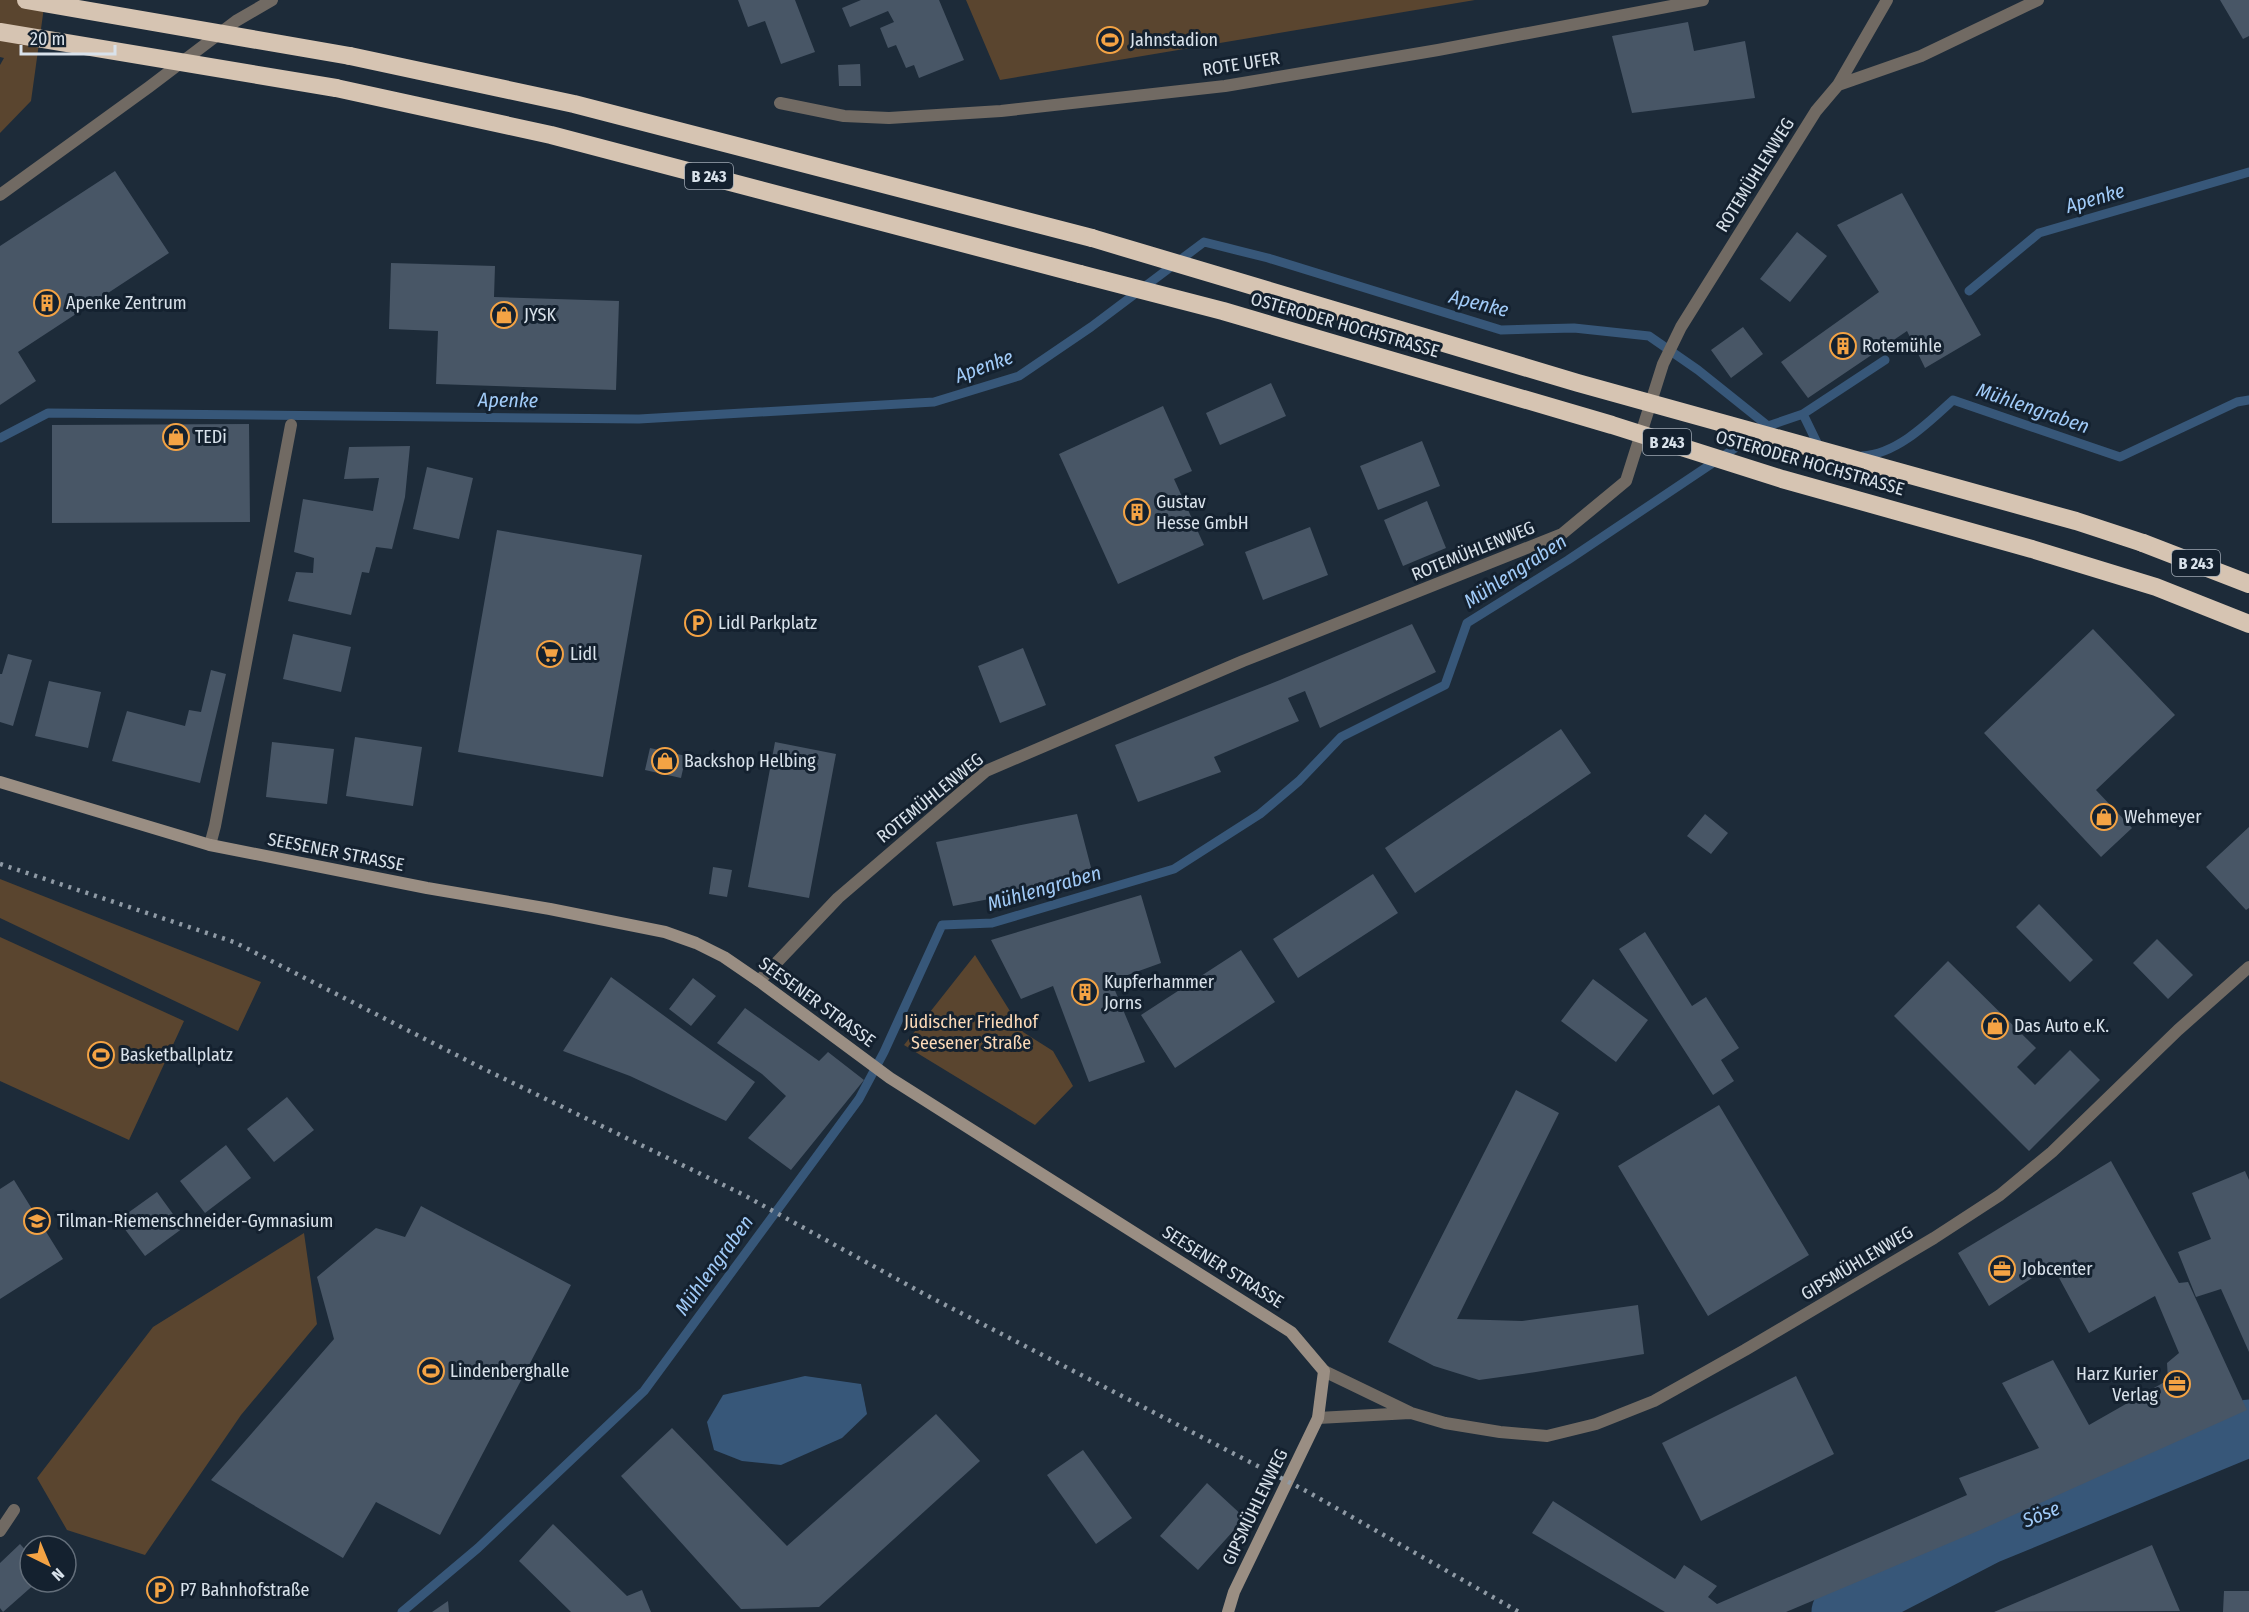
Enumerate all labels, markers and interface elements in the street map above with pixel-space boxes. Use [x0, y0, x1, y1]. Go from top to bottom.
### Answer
scale bar [21, 18, 116, 56]
sports icon: Jahnstadion [1095, 25, 1125, 55]
text: 20 m [30, 28, 65, 50]
place label: Jahnstadion [1130, 29, 1218, 51]
street label: ROTE UFER [1201, 47, 1281, 81]
street label: ROTEMÜHLENWEG [1711, 114, 1799, 236]
road number: B 243 [685, 163, 733, 189]
water label: Apenke [2062, 178, 2128, 218]
water label: Apenke [1446, 284, 1512, 322]
building icon: Apenke Zentrum [32, 288, 62, 318]
street label: OSTERODER HOCHSTRASSE [1248, 288, 1442, 362]
place label: Apenke Zentrum [66, 292, 187, 314]
shop icon: JYSK [489, 300, 519, 330]
place label: JYSK [524, 304, 556, 326]
building icon: Rotemühle [1828, 331, 1858, 361]
place label: Rotemühle [1862, 335, 1942, 357]
water label: Apenke [951, 344, 1017, 388]
water label: Mühlengraben [1973, 377, 2093, 439]
water label: Apenke [477, 387, 539, 413]
shop icon: TEDi [161, 422, 191, 452]
place label: TEDi [195, 426, 227, 448]
street label: OSTERODER HOCHSTRASSE [1713, 426, 1907, 500]
road number: B 243 [1643, 429, 1691, 455]
place label: Gustav Hesse GmbH [1156, 491, 1249, 534]
building icon: Gustav Hesse GmbH [1122, 497, 1152, 527]
street label: ROTEMÜHLENWEG [1408, 516, 1538, 586]
water label: Mühlengraben [1459, 529, 1571, 613]
road number: B 243 [2172, 550, 2220, 576]
parking icon: Lidl Parkplatz [683, 608, 713, 638]
place label: Lidl Parkplatz [718, 612, 817, 634]
supermarket icon: Lidl [535, 639, 565, 669]
place label: Lidl [570, 643, 597, 665]
shop icon: Backshop Helbing [650, 746, 680, 776]
street label: ROTEMÜHLENWEG [872, 748, 988, 848]
place label: Backshop Helbing [684, 750, 816, 772]
shop icon: Wehmeyer [2089, 802, 2119, 832]
place label: Wehmeyer [2124, 806, 2202, 828]
street label: SEESENER STRASSE [266, 828, 406, 876]
water label: Mühlengraben [984, 860, 1104, 916]
street label: SEESENER STRASSE [754, 952, 880, 1052]
place label: Kupferhammer Jorns [1104, 971, 1215, 1014]
building icon: Kupferhammer Jorns [1070, 977, 1100, 1007]
park label: Jüdischer Friedhof Seesener Straße [904, 1011, 1039, 1054]
shop icon: Das Auto e.K. [1980, 1011, 2010, 1041]
place label: Das Auto e.K. [2014, 1015, 2109, 1037]
sports icon: Basketballplatz [86, 1040, 116, 1070]
place label: Basketballplatz [120, 1044, 233, 1066]
school or university icon: Tilman-Riemenschneider-Gymnasium [22, 1206, 52, 1236]
place label: Tilman-Riemenschneider-Gymnasium [57, 1210, 333, 1232]
water label: Mühlengraben [670, 1210, 758, 1320]
street label: SEESENER STRASSE [1158, 1221, 1288, 1313]
street label: GIPSMÜHLENWEG [1797, 1221, 1917, 1305]
office icon: Jobcenter [1987, 1254, 2017, 1284]
place label: Jobcenter [2022, 1258, 2093, 1280]
sports icon: Lindenberghalle [416, 1356, 446, 1386]
place label: Lindenberghalle [450, 1360, 570, 1382]
place label: Harz Kurier Verlag [2076, 1363, 2159, 1406]
office icon: Harz Kurier Verlag [2162, 1369, 2192, 1399]
street label: GIPSMÜHLENWEG [1217, 1445, 1293, 1569]
water label: Söse [2018, 1496, 2064, 1533]
north arrow [18, 1534, 78, 1594]
text: N [48, 1564, 68, 1585]
parking icon: P7 Bahnhofstraße [145, 1575, 175, 1605]
place label: P7 Bahnhofstraße [180, 1579, 309, 1601]

